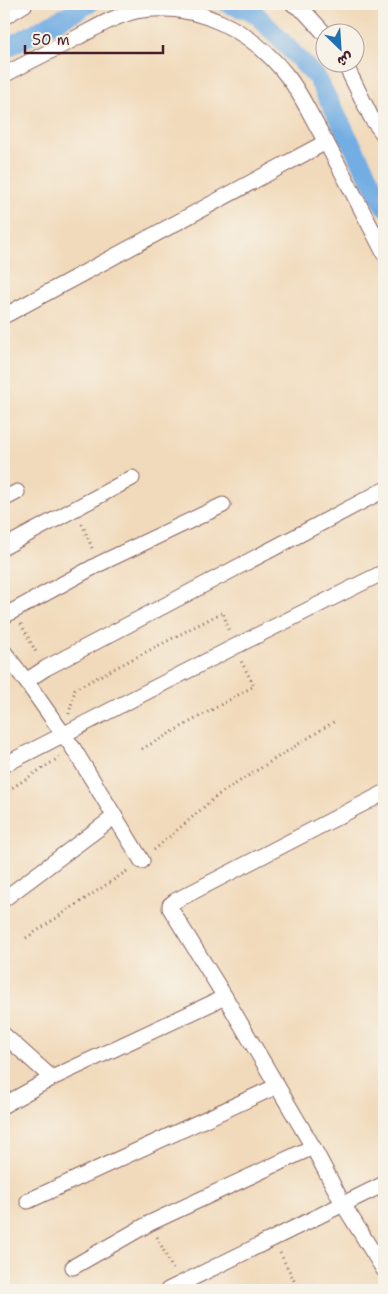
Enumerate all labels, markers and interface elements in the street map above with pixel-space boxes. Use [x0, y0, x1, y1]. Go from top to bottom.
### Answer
scale bar [25, 22, 162, 54]
north arrow [316, 22, 366, 72]
text: 50 m [32, 30, 70, 50]
text: ش [335, 48, 356, 71]

